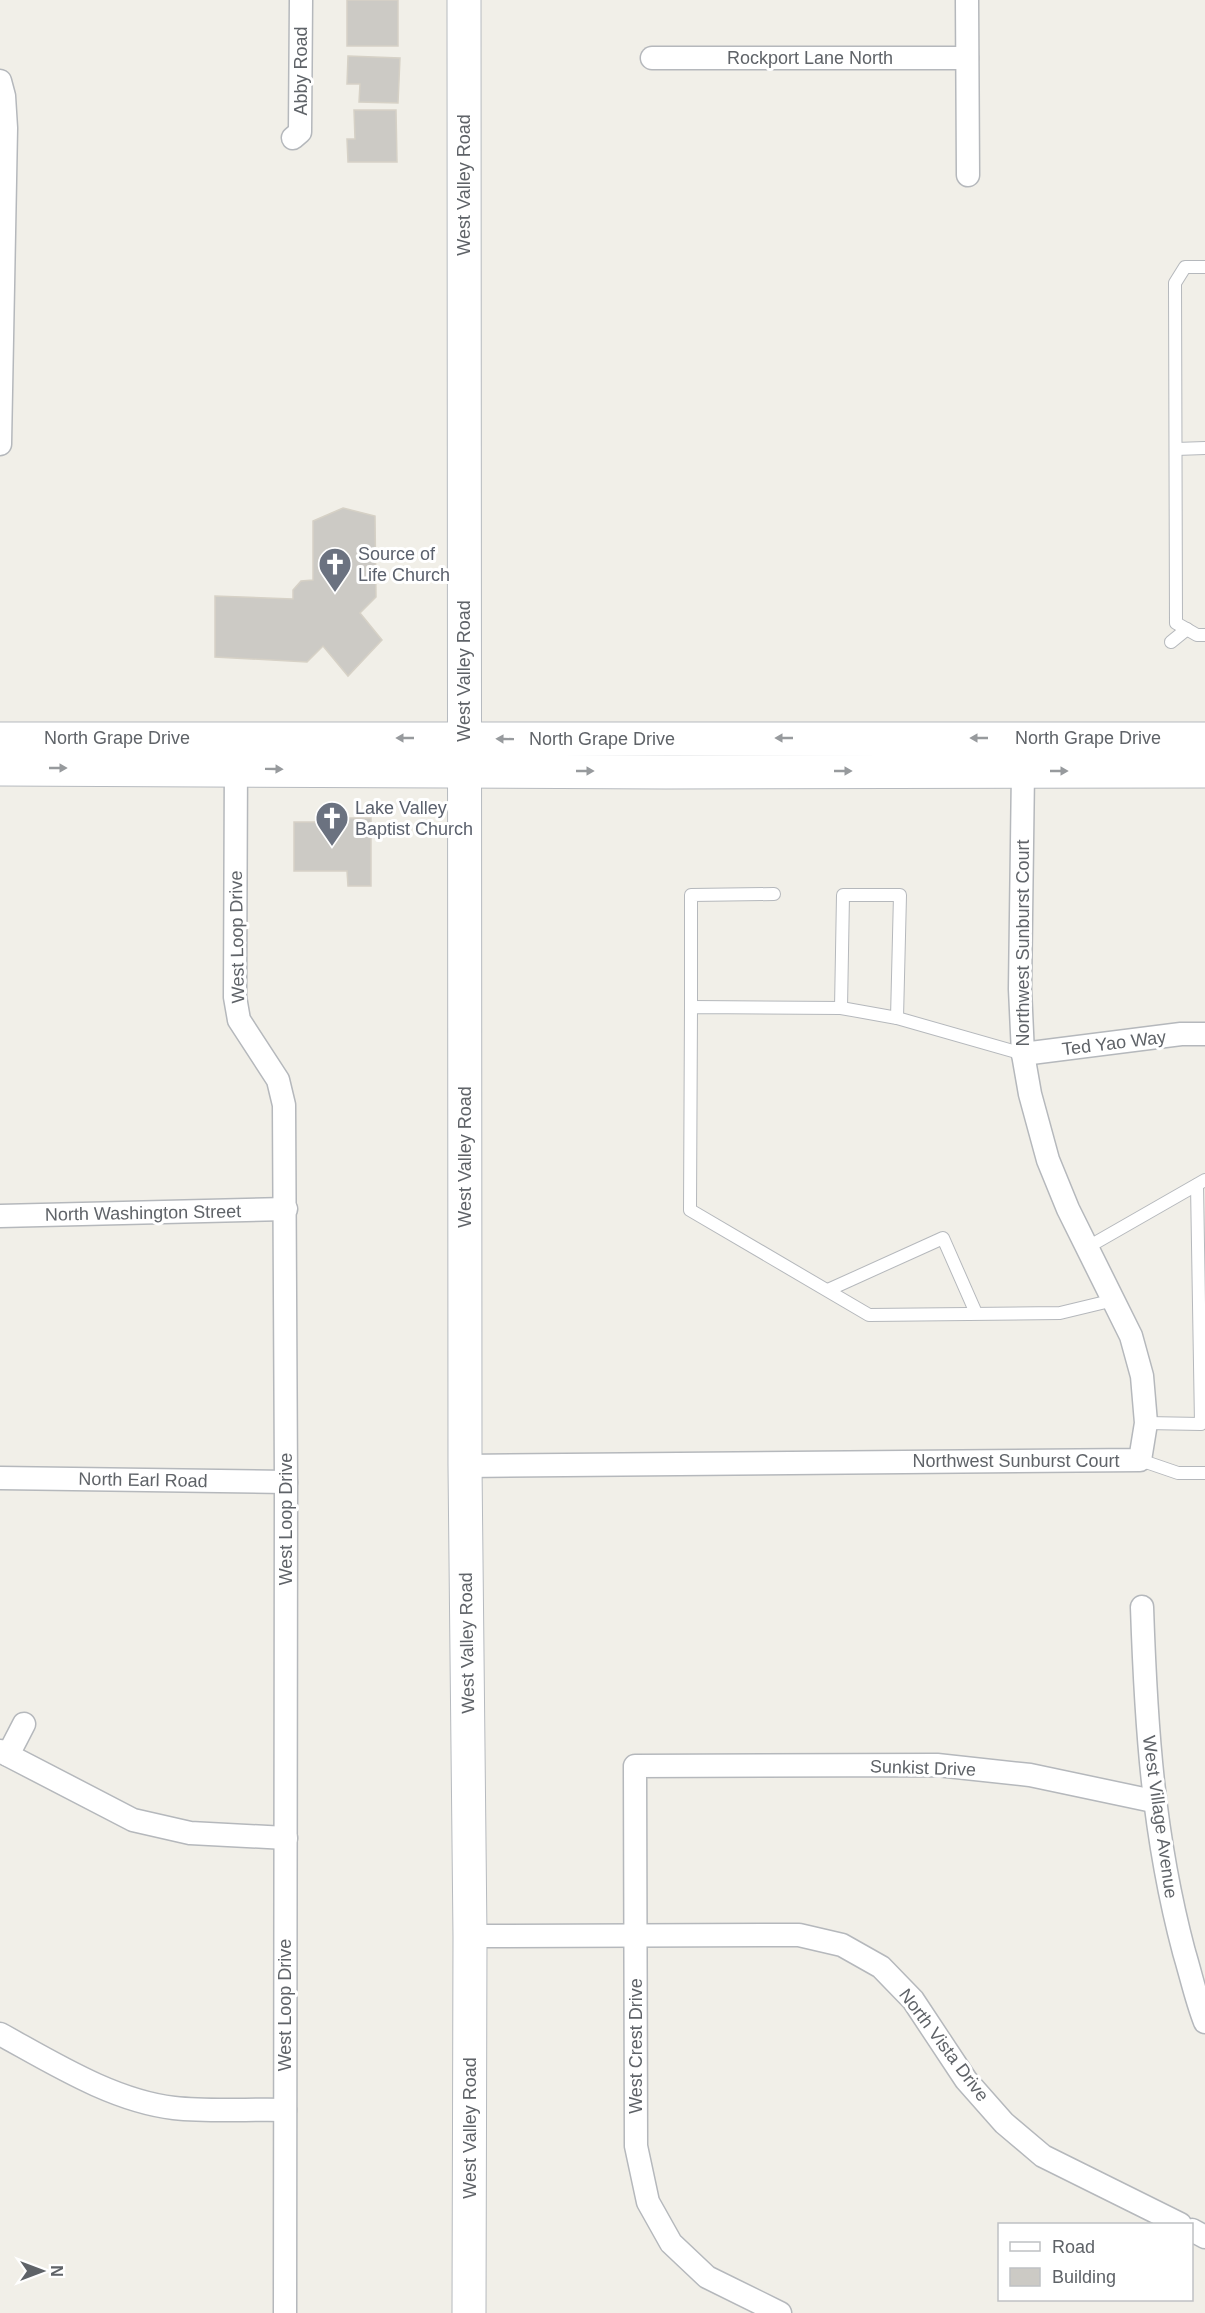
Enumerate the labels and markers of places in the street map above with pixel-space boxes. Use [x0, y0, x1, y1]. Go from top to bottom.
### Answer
place label: Source of Life Church [358, 544, 450, 585]
church icon: Source of Life Church [317, 546, 353, 593]
place label: Lake Valley Baptist Church [355, 798, 473, 839]
church icon: Lake Valley Baptist Church [314, 800, 350, 847]

